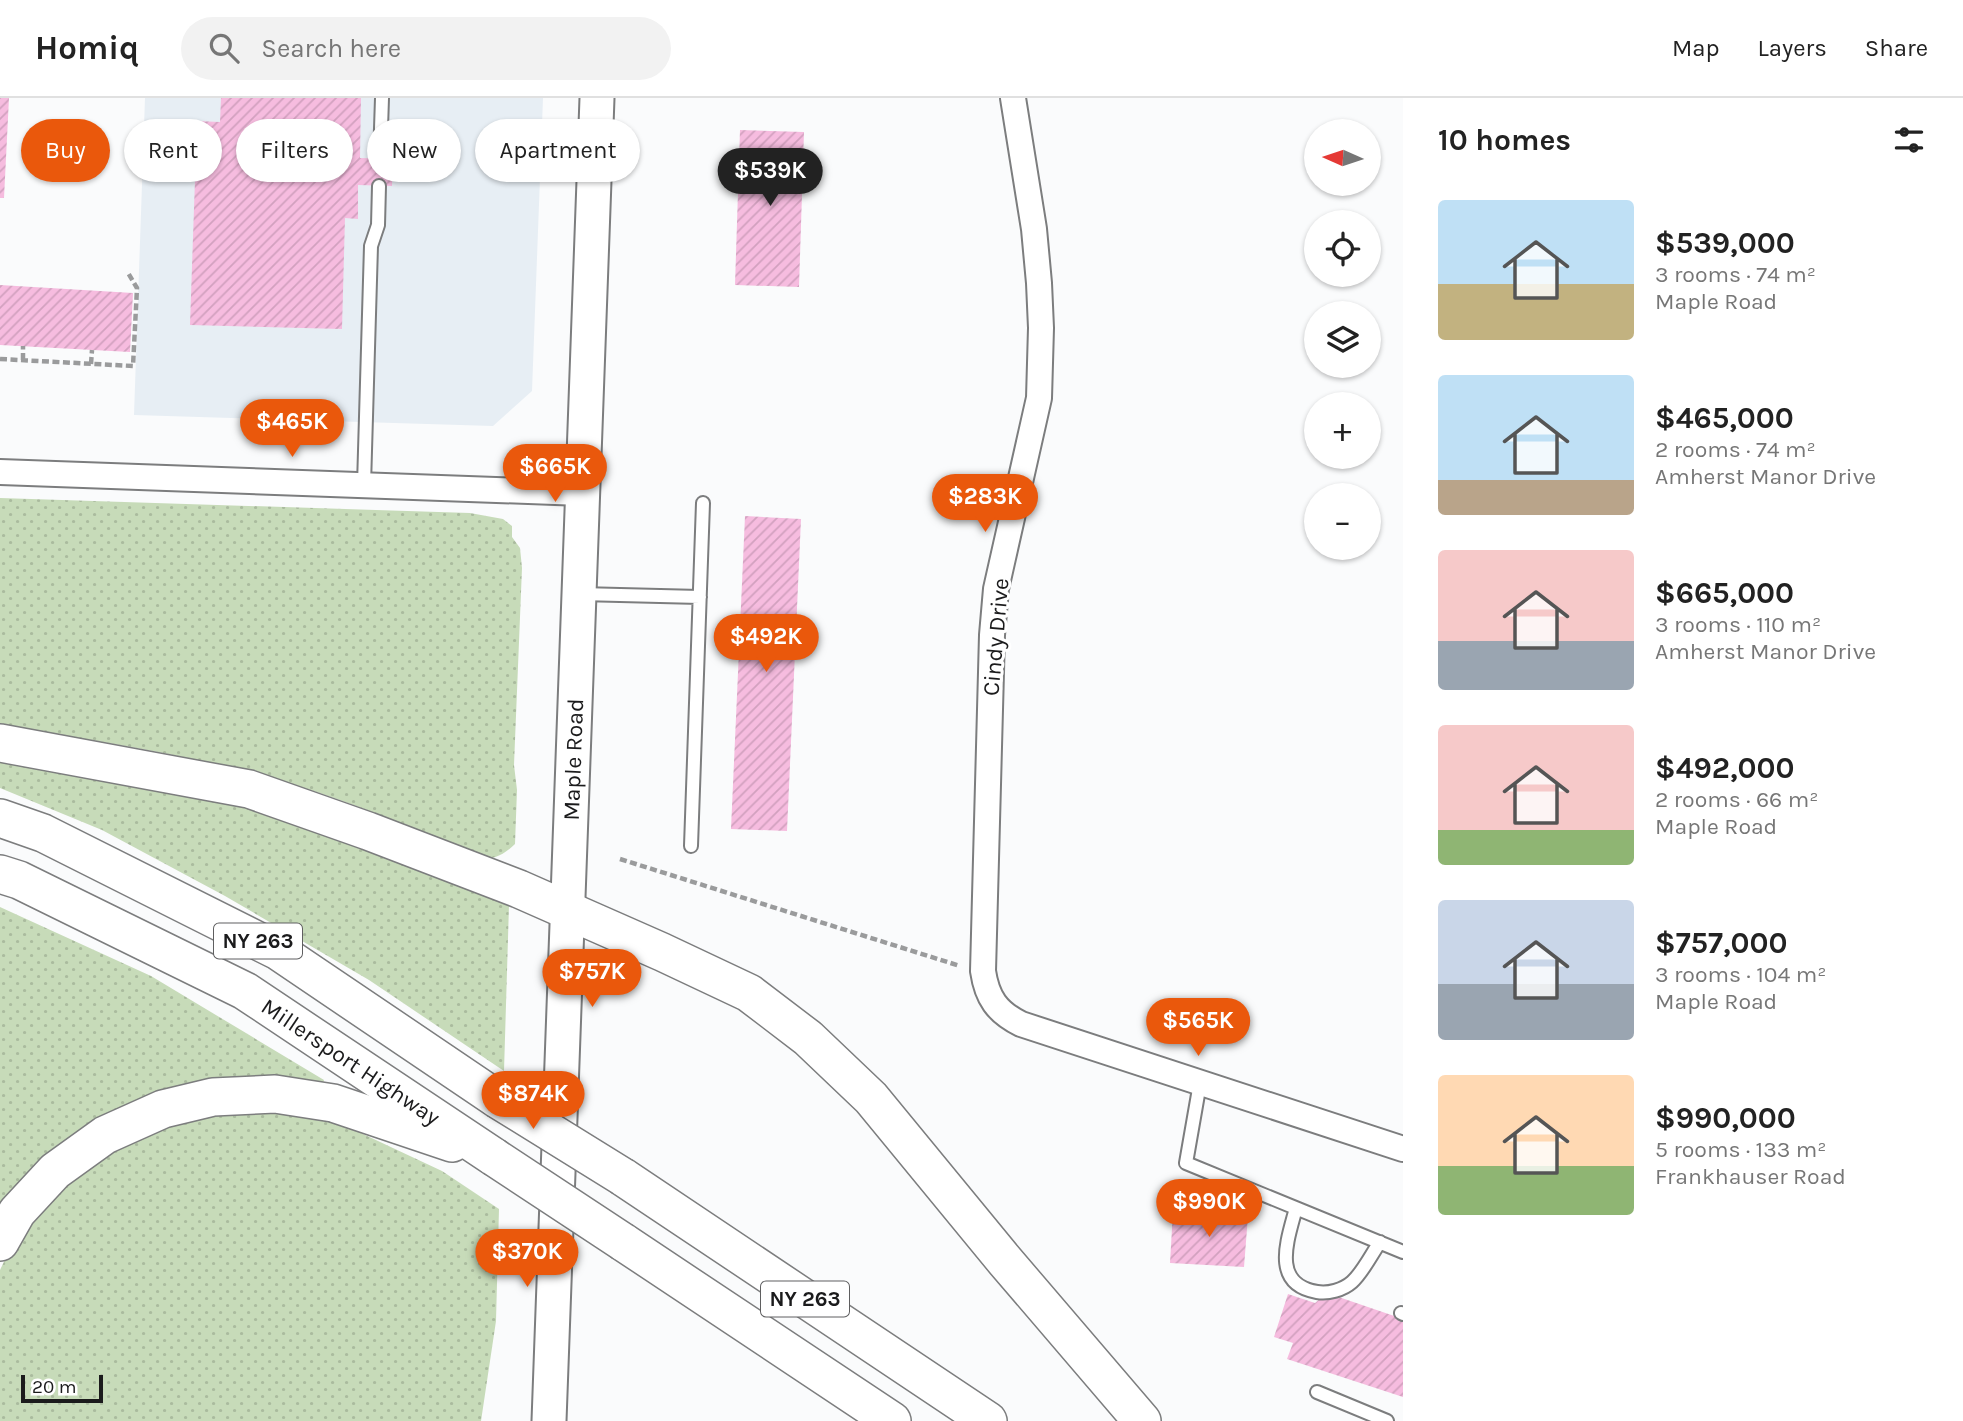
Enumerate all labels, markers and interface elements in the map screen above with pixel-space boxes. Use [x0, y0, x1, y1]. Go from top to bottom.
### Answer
search box [181, 17, 671, 80]
text: Homiq [35, 29, 139, 67]
icon: search [205, 29, 243, 67]
text: Search here [261, 33, 401, 64]
text: Map [1672, 34, 1720, 62]
text: Layers [1758, 34, 1827, 62]
text: Share [1865, 34, 1928, 62]
chip: Buy [21, 119, 110, 182]
chip: Rent [124, 119, 222, 182]
chip: Filters [236, 119, 353, 182]
chip: New [367, 119, 461, 182]
chip: Apartment [475, 119, 640, 182]
north arrow [1304, 119, 1381, 196]
map controls [1304, 119, 1381, 560]
icon: filters [1890, 121, 1928, 159]
text: 10 homes [1438, 122, 1571, 158]
pin: $539K [721, 148, 819, 208]
text: $539K [734, 157, 806, 184]
button: locate [1304, 210, 1381, 287]
text: $539,000 [1655, 225, 1795, 261]
icon: home [1494, 228, 1578, 312]
text: 3 rooms · 74 m² [1655, 261, 1816, 288]
text: Maple Road [1655, 288, 1777, 315]
button: layers [1304, 301, 1381, 378]
button: + [1304, 392, 1381, 469]
pin: $465K [243, 400, 341, 459]
text: $465,000 [1655, 400, 1794, 436]
icon: home [1494, 403, 1578, 487]
text: $465K [256, 408, 328, 435]
text: 2 rooms · 74 m² [1655, 436, 1816, 463]
pin: $665K [506, 444, 604, 504]
text: $665K [519, 453, 591, 480]
text: Amherst Manor Drive [1655, 463, 1876, 490]
pin: $283K [936, 474, 1034, 534]
text: $283K [948, 483, 1022, 510]
button: − [1304, 483, 1381, 560]
text: $665,000 [1655, 575, 1794, 611]
street label: Cindy Drive [977, 577, 1015, 697]
icon: home [1494, 578, 1578, 662]
text: 3 rooms · 110 m² [1655, 611, 1821, 638]
pin: $492K [717, 614, 815, 674]
text: $492K [730, 623, 802, 650]
text: Amherst Manor Drive [1655, 638, 1876, 665]
street label: Maple Road [557, 698, 589, 821]
text: $492,000 [1655, 750, 1795, 786]
icon: home [1494, 753, 1578, 837]
text: 2 rooms · 66 m² [1655, 786, 1818, 813]
text: Maple Road [1655, 813, 1777, 840]
road number: NY 263 [214, 924, 302, 958]
text: $757,000 [1655, 925, 1788, 961]
icon: home [1494, 928, 1578, 1012]
pin: $757K [543, 950, 641, 1009]
text: $757K [558, 958, 626, 985]
text: 3 rooms · 104 m² [1655, 961, 1826, 988]
text: Maple Road [1655, 988, 1777, 1015]
street label: Millersport Highway [256, 992, 446, 1131]
pin: $565K [1149, 998, 1247, 1058]
text: $565K [1162, 1007, 1234, 1034]
pin: $874K [484, 1072, 582, 1131]
text: $874K [498, 1080, 568, 1107]
text: $990,000 [1655, 1100, 1796, 1136]
icon: home [1494, 1103, 1578, 1187]
text: 5 rooms · 133 m² [1655, 1136, 1827, 1163]
text: Frankhauser Road [1655, 1163, 1846, 1190]
pin: $990K [1160, 1180, 1258, 1239]
text: $990K [1172, 1188, 1246, 1215]
pin: $370K [478, 1230, 576, 1289]
text: $370K [491, 1238, 563, 1265]
road number: NY 263 [761, 1282, 849, 1316]
scale bar [21, 1372, 103, 1404]
text: 20 m [32, 1376, 77, 1398]

